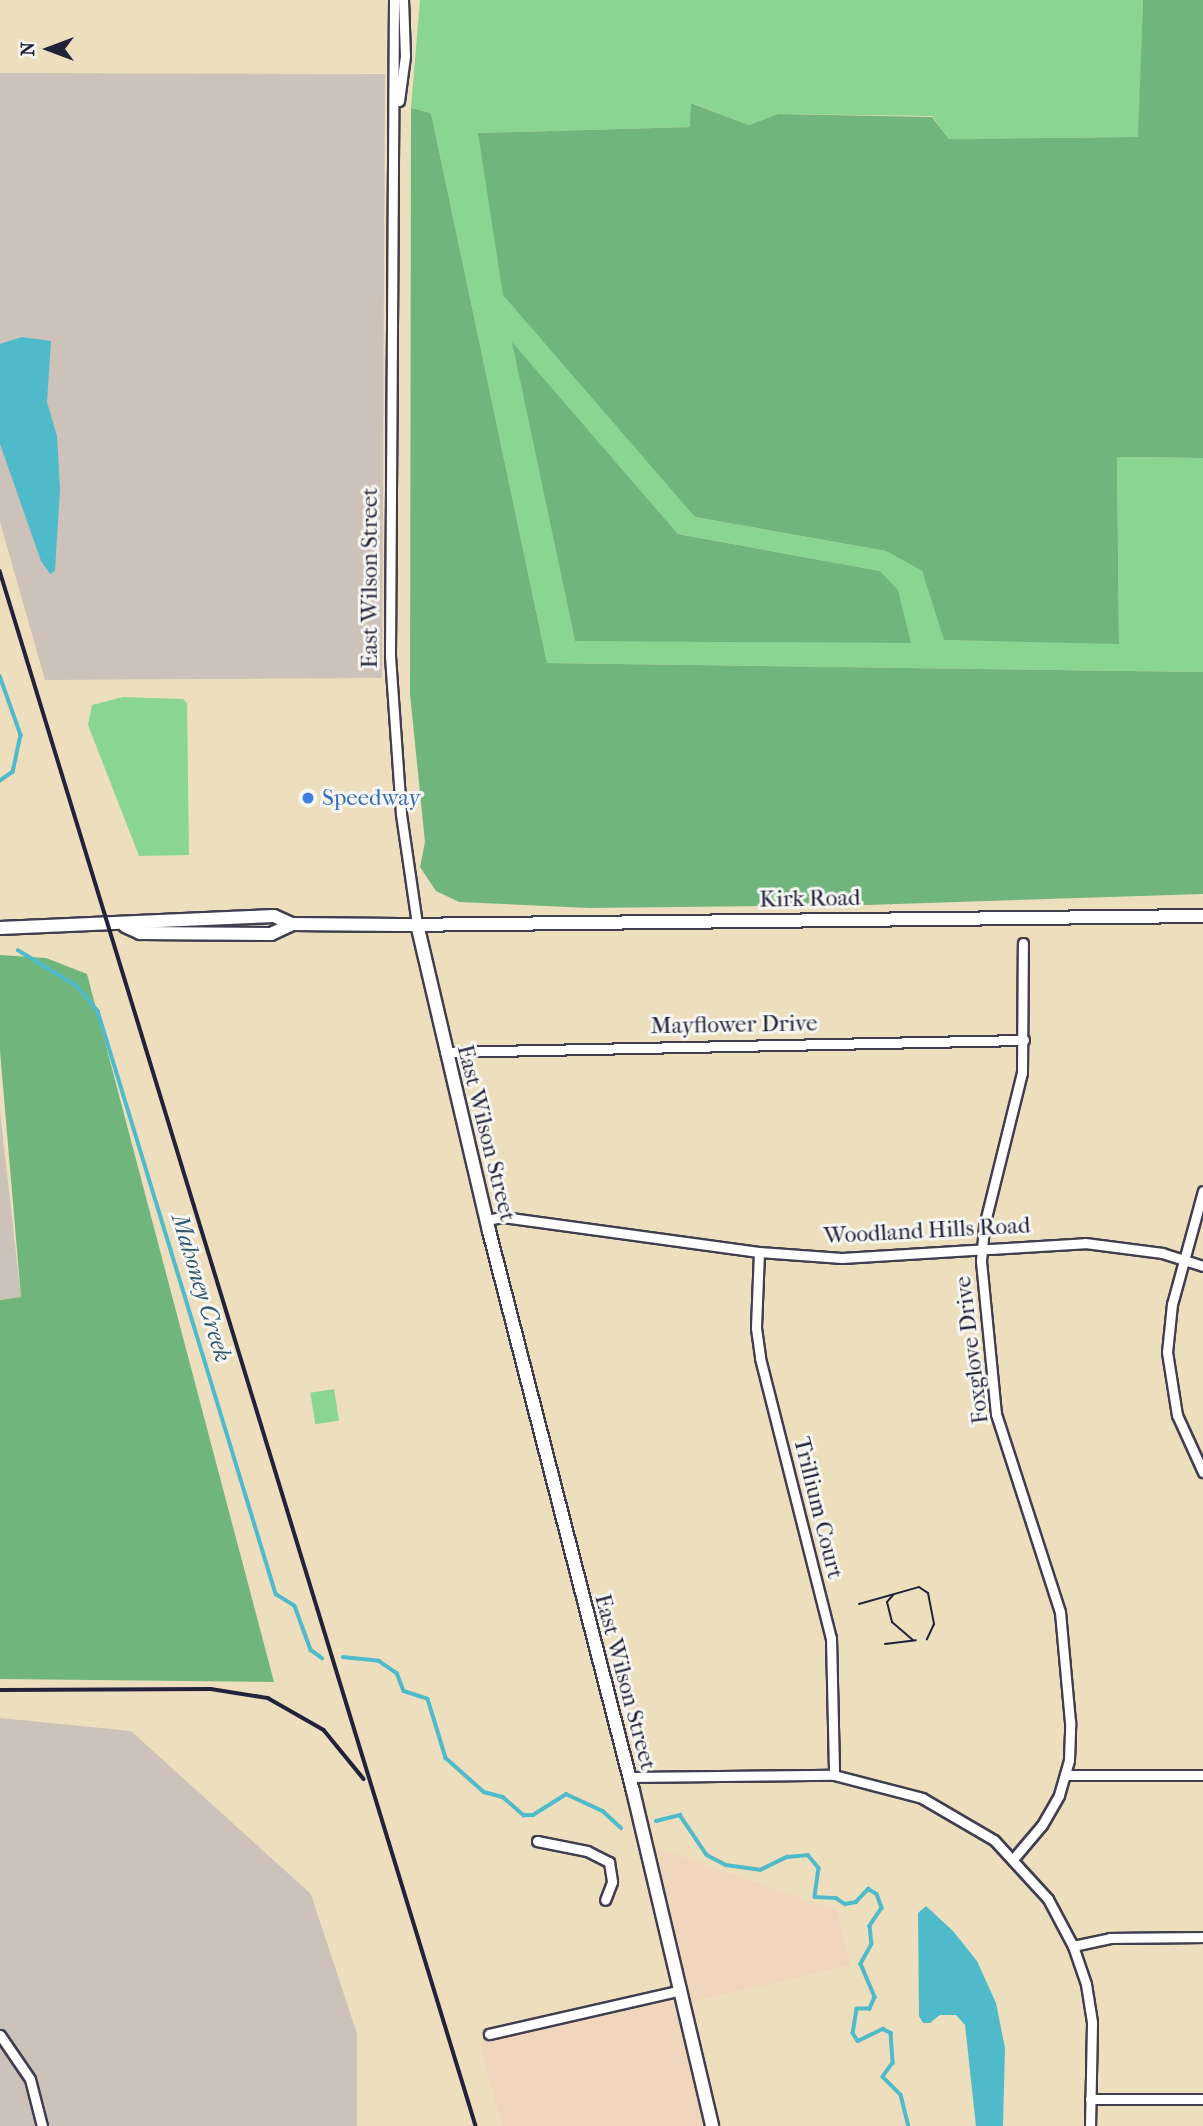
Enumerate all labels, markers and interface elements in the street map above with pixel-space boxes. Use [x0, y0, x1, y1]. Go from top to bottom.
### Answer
north arrow [14, 14, 84, 84]
text: N [17, 42, 39, 56]
street label: East Wilson Street [356, 488, 384, 668]
place label: Speedway [322, 784, 421, 812]
marker: Speedway [300, 790, 316, 806]
street label: Kirk Road [759, 884, 861, 914]
street label: Mayflower Drive [650, 1010, 818, 1040]
street label: East Wilson Street [451, 1042, 521, 1224]
water label: Mahoney Creek [165, 1210, 237, 1366]
street label: Woodland Hills Road [823, 1212, 1031, 1250]
street label: Foxglove Drive [949, 1275, 995, 1425]
street label: Trillium Court [787, 1434, 849, 1582]
street label: East Wilson Street [588, 1591, 662, 1773]

